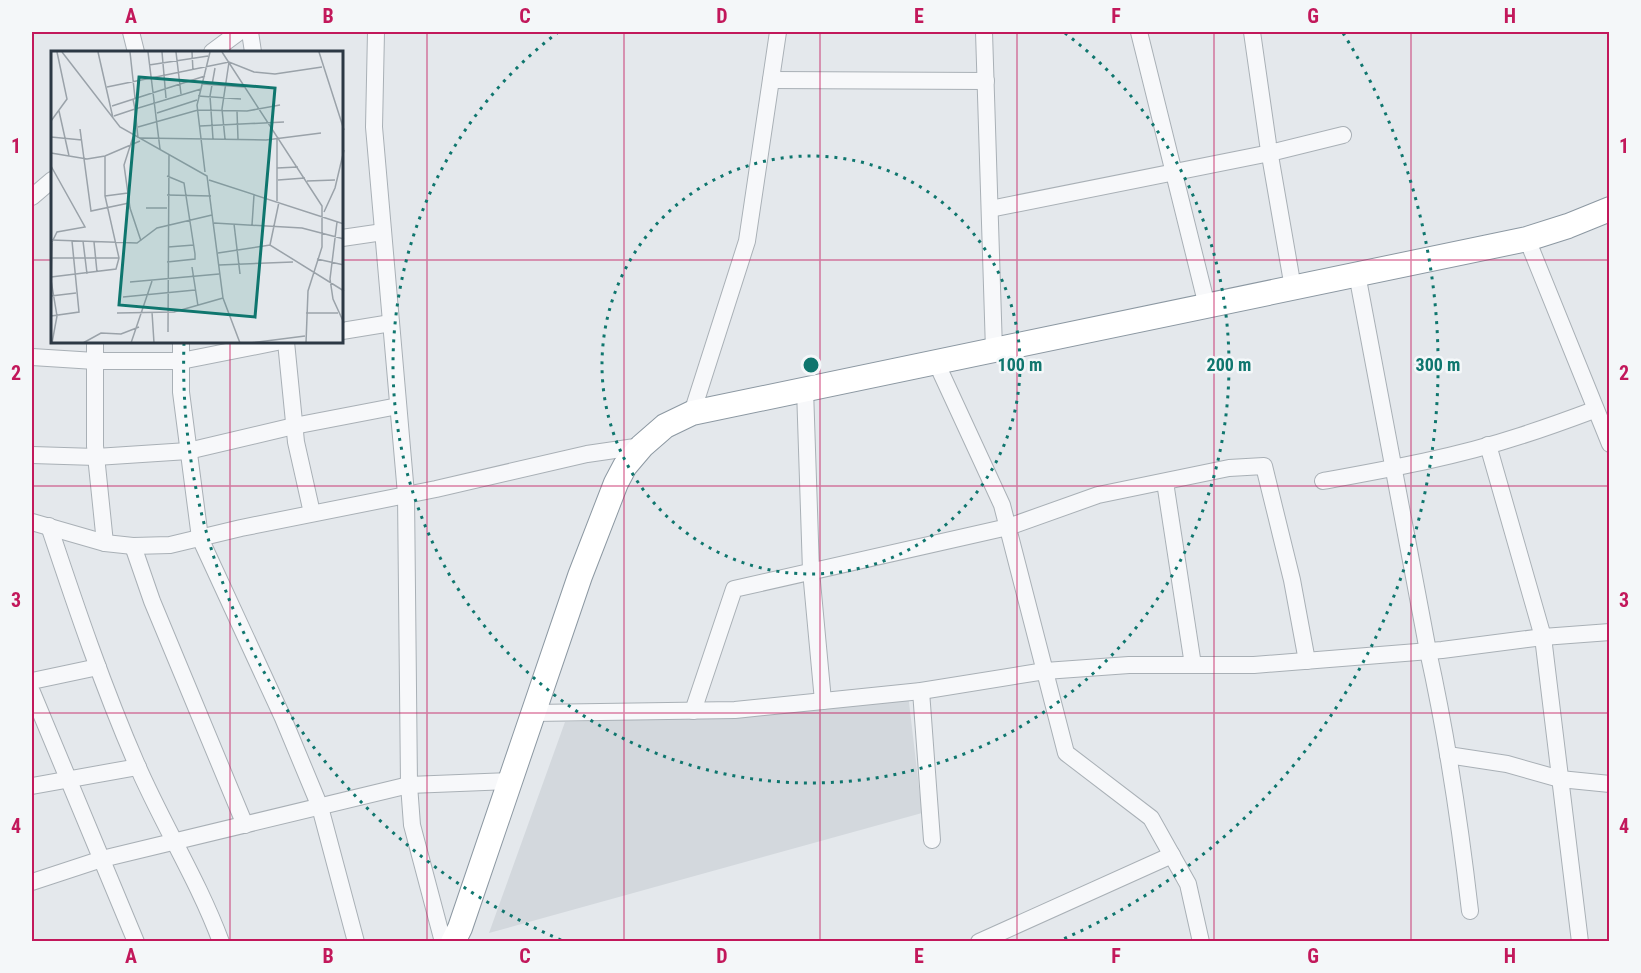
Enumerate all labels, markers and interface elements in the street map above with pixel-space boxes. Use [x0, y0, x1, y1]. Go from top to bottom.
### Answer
text: A [125, 4, 137, 28]
text: B [322, 4, 334, 28]
text: C [519, 4, 531, 28]
text: D [716, 4, 728, 28]
text: E [914, 4, 924, 28]
text: F [1111, 4, 1121, 28]
text: G [1307, 4, 1319, 28]
text: H [1504, 4, 1516, 28]
inset map [51, 51, 344, 344]
text: 1 [11, 134, 21, 158]
text: 1 [1619, 134, 1629, 158]
text: 100 m [998, 354, 1042, 375]
text: 200 m [1207, 354, 1251, 375]
text: 300 m [1416, 354, 1460, 375]
centre of rings [801, 355, 821, 375]
text: 2 [11, 361, 21, 385]
text: 2 [1619, 361, 1629, 385]
text: 3 [11, 588, 21, 612]
text: 3 [1619, 588, 1629, 612]
text: 4 [11, 814, 21, 838]
text: 4 [1619, 814, 1629, 838]
text: A [125, 944, 137, 968]
text: B [322, 944, 334, 968]
text: C [519, 944, 531, 968]
text: D [716, 944, 728, 968]
text: E [914, 944, 924, 968]
text: F [1111, 944, 1121, 968]
text: G [1307, 944, 1319, 968]
text: H [1504, 944, 1516, 968]

